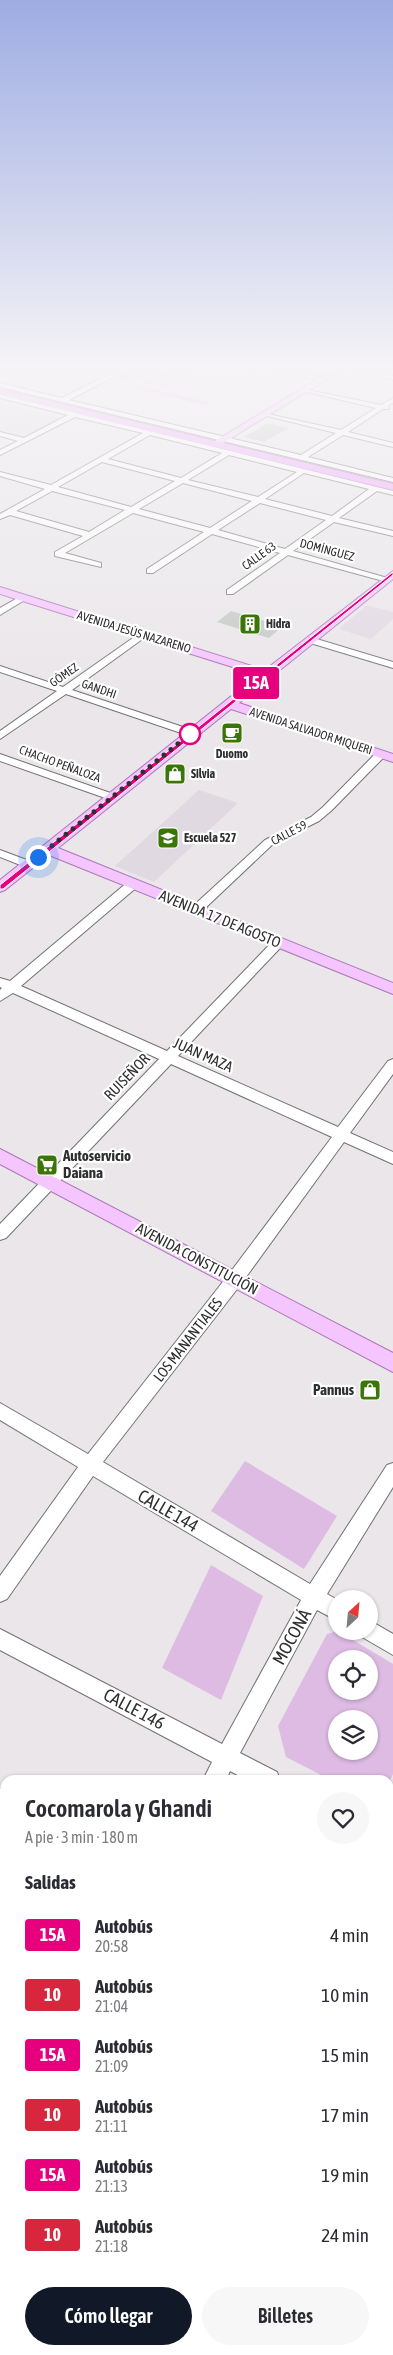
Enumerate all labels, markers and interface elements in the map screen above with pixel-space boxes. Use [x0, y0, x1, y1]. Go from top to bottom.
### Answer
street label: DOMÍNGUEZ [298, 536, 356, 564]
street label: CALLE 63 [239, 539, 279, 573]
street label: AVENIDA JESÚS NAZARENO [75, 608, 193, 656]
building icon: Hidra [238, 612, 262, 636]
place label: Hidra [266, 617, 291, 631]
street label: GÓMEZ [47, 660, 82, 690]
line badge: 15A [227, 667, 285, 699]
text: 15A [243, 672, 269, 693]
street label: GANDHI [80, 677, 118, 701]
street label: AVENIDA SALVADOR MIQUERI [248, 705, 374, 757]
cafe icon: Duomo [220, 721, 244, 745]
unlabelled marker [179, 723, 201, 745]
street label: CHACHO PEÑALOZA [17, 743, 103, 785]
place label: Duomo [216, 747, 249, 761]
shop icon: Silvia [163, 762, 187, 786]
place label: Silvia [191, 767, 216, 781]
street label: CALLE 59 [269, 818, 310, 848]
school or university icon: Escuela 527 [156, 826, 180, 850]
place label: Escuela 527 [184, 831, 237, 845]
your location [26, 845, 51, 870]
street label: AVENIDA 17 DE AGOSTO [157, 886, 284, 951]
street label: JUAN MAZA [171, 1034, 236, 1075]
street label: RUISEÑOR [100, 1050, 153, 1103]
place label: Autoservicio Daiana [62, 1147, 131, 1181]
supermarket icon: Autoservicio Daiana [35, 1153, 59, 1177]
street label: AVENIDA CONSTITUCIÓN [133, 1219, 261, 1298]
street label: LOS MANANTIALES [150, 1295, 225, 1385]
shop icon: Pannus [358, 1378, 382, 1402]
place label: Pannus [313, 1381, 355, 1398]
street label: CALLE 144 [134, 1485, 202, 1536]
north arrow [328, 1590, 378, 1640]
map controls [328, 1590, 378, 1760]
street label: MOCONÁ [268, 1605, 315, 1668]
button: locate [328, 1650, 378, 1700]
street label: CALLE 146 [100, 1684, 168, 1733]
button: layers [328, 1710, 378, 1760]
button: heart [317, 1792, 369, 1844]
text: Cocomarola y Ghandi [25, 1795, 212, 1822]
text: A pie · 3 min · 180 m [25, 1828, 138, 1846]
text: Salidas [25, 1871, 76, 1893]
text: Autobús [95, 1915, 153, 1937]
text: 15A [40, 1924, 65, 1945]
text: 4 min [330, 1924, 369, 1946]
text: 20:58 [95, 1937, 128, 1955]
text: Autobús [95, 1975, 153, 1997]
text: 10 [44, 1984, 61, 2005]
text: 10 min [321, 1984, 369, 2006]
text: 21:04 [95, 1997, 128, 2015]
text: Autobús [95, 2035, 153, 2057]
text: 15A [40, 2044, 65, 2065]
text: 15 min [321, 2044, 369, 2066]
text: 21:09 [95, 2057, 128, 2075]
text: Autobús [95, 2095, 153, 2117]
text: 10 [44, 2104, 61, 2125]
text: 17 min [321, 2104, 369, 2126]
text: 21:11 [95, 2117, 128, 2135]
text: Autobús [95, 2155, 153, 2177]
text: 15A [40, 2164, 65, 2185]
text: 19 min [321, 2164, 369, 2186]
text: 21:13 [95, 2177, 128, 2195]
text: Autobús [95, 2215, 153, 2237]
text: 10 [44, 2224, 61, 2245]
text: 24 min [321, 2224, 369, 2246]
text: 21:18 [95, 2237, 128, 2255]
button: Cómo llegar [25, 2287, 192, 2345]
button: Billetes [202, 2287, 369, 2345]

